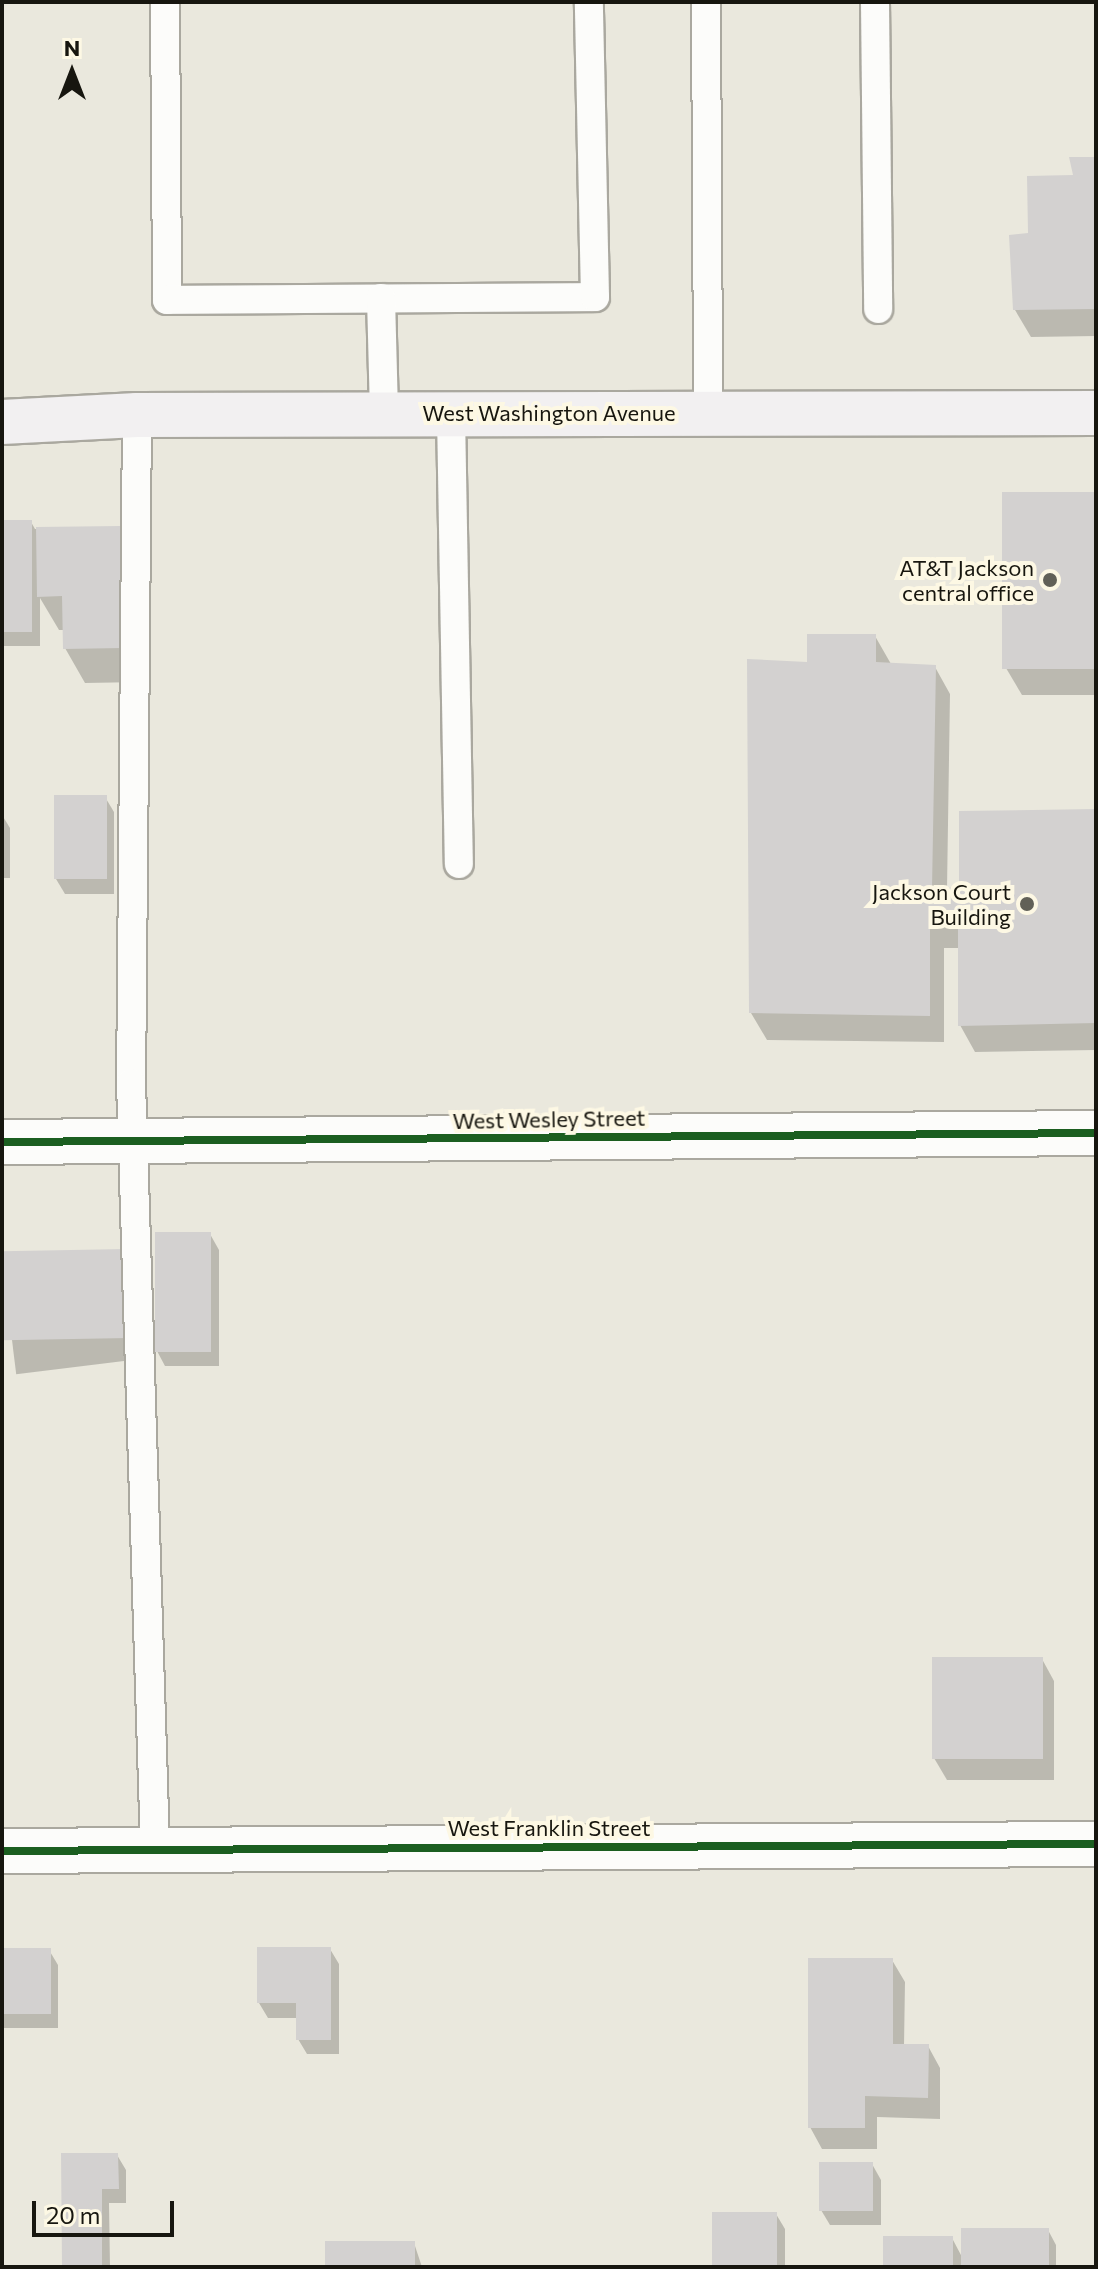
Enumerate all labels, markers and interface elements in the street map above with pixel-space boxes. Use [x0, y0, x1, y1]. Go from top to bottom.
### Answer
north arrow [32, 32, 112, 112]
text: N [64, 34, 80, 61]
street label: West Washington Avenue [422, 400, 676, 426]
place label: AT&T Jackson central office [899, 554, 1034, 606]
marker: AT&T Jackson central office [1041, 571, 1059, 589]
place label: Jackson Court Building [872, 878, 1011, 930]
marker: Jackson Court Building [1018, 895, 1036, 913]
street label: West Wesley Street [452, 1104, 646, 1134]
street label: West Franklin Street [448, 1815, 650, 1841]
scale bar [36, 2185, 178, 2235]
text: 20 m [46, 2200, 100, 2229]

